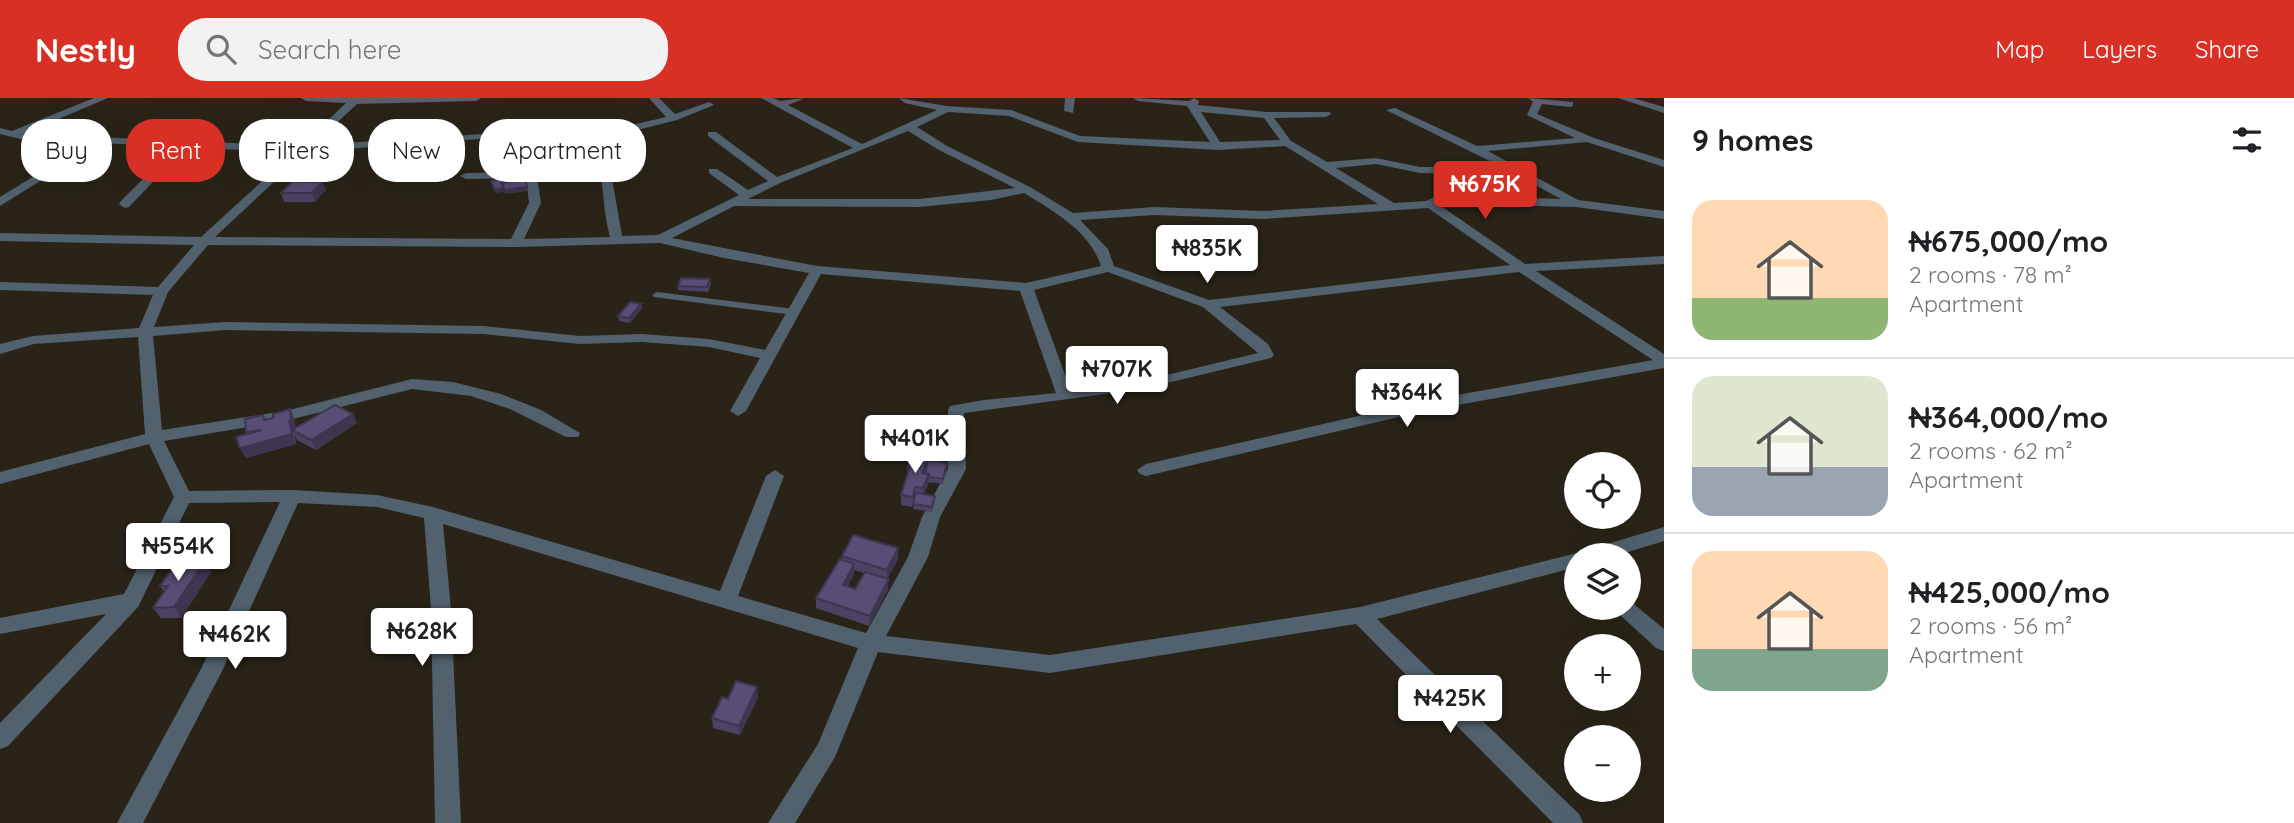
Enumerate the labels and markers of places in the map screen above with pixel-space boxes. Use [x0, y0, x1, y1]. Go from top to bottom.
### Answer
pin: ₦675K [1436, 162, 1534, 221]
pin: ₦835K [1158, 226, 1256, 285]
pin: ₦707K [1068, 346, 1166, 406]
pin: ₦364K [1358, 370, 1456, 429]
pin: ₦401K [866, 416, 964, 475]
pin: ₦554K [129, 524, 227, 583]
pin: ₦628K [373, 608, 471, 668]
pin: ₦462K [186, 612, 284, 671]
pin: ₦425K [1401, 676, 1499, 735]

